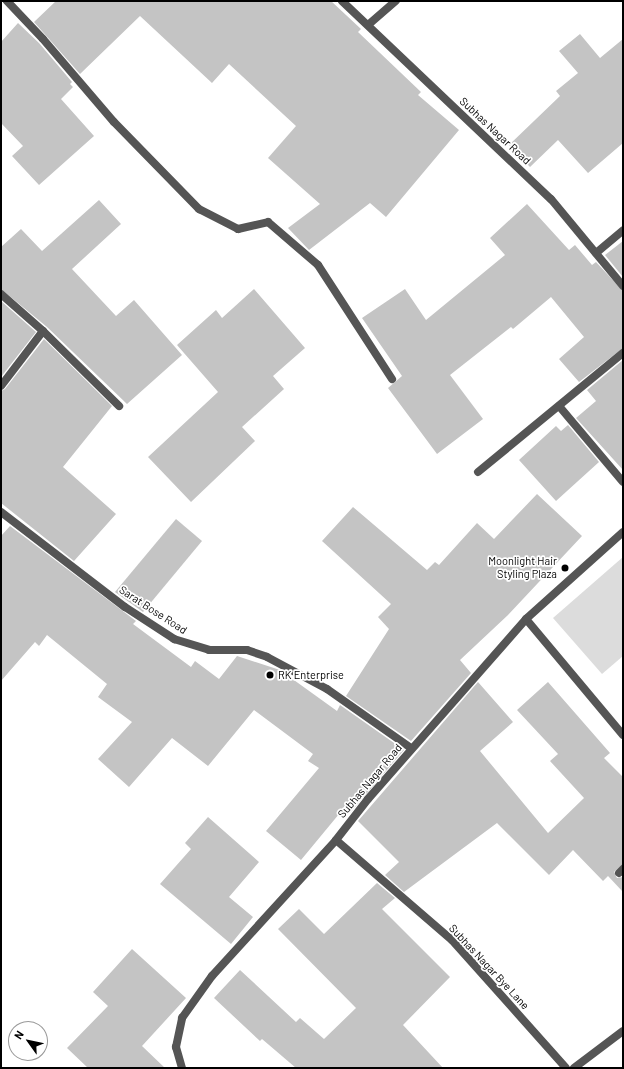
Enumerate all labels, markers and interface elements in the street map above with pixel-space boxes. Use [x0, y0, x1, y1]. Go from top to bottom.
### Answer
street label: Subhas Nagar Road [457, 95, 533, 167]
place label: Moonlight Hair Styling Plaza [488, 555, 557, 581]
marker: Moonlight Hair Styling Plaza [560, 563, 570, 573]
street label: Sarat Bose Road [117, 583, 189, 637]
place label: RK Enterprise [278, 668, 344, 682]
marker: RK Enterprise [265, 670, 275, 680]
street label: Subhas Nagar Road [335, 741, 405, 821]
street label: Subhas Nagar Bye Lane [446, 922, 532, 1012]
north arrow [8, 1021, 48, 1061]
text: N [11, 1028, 26, 1041]

